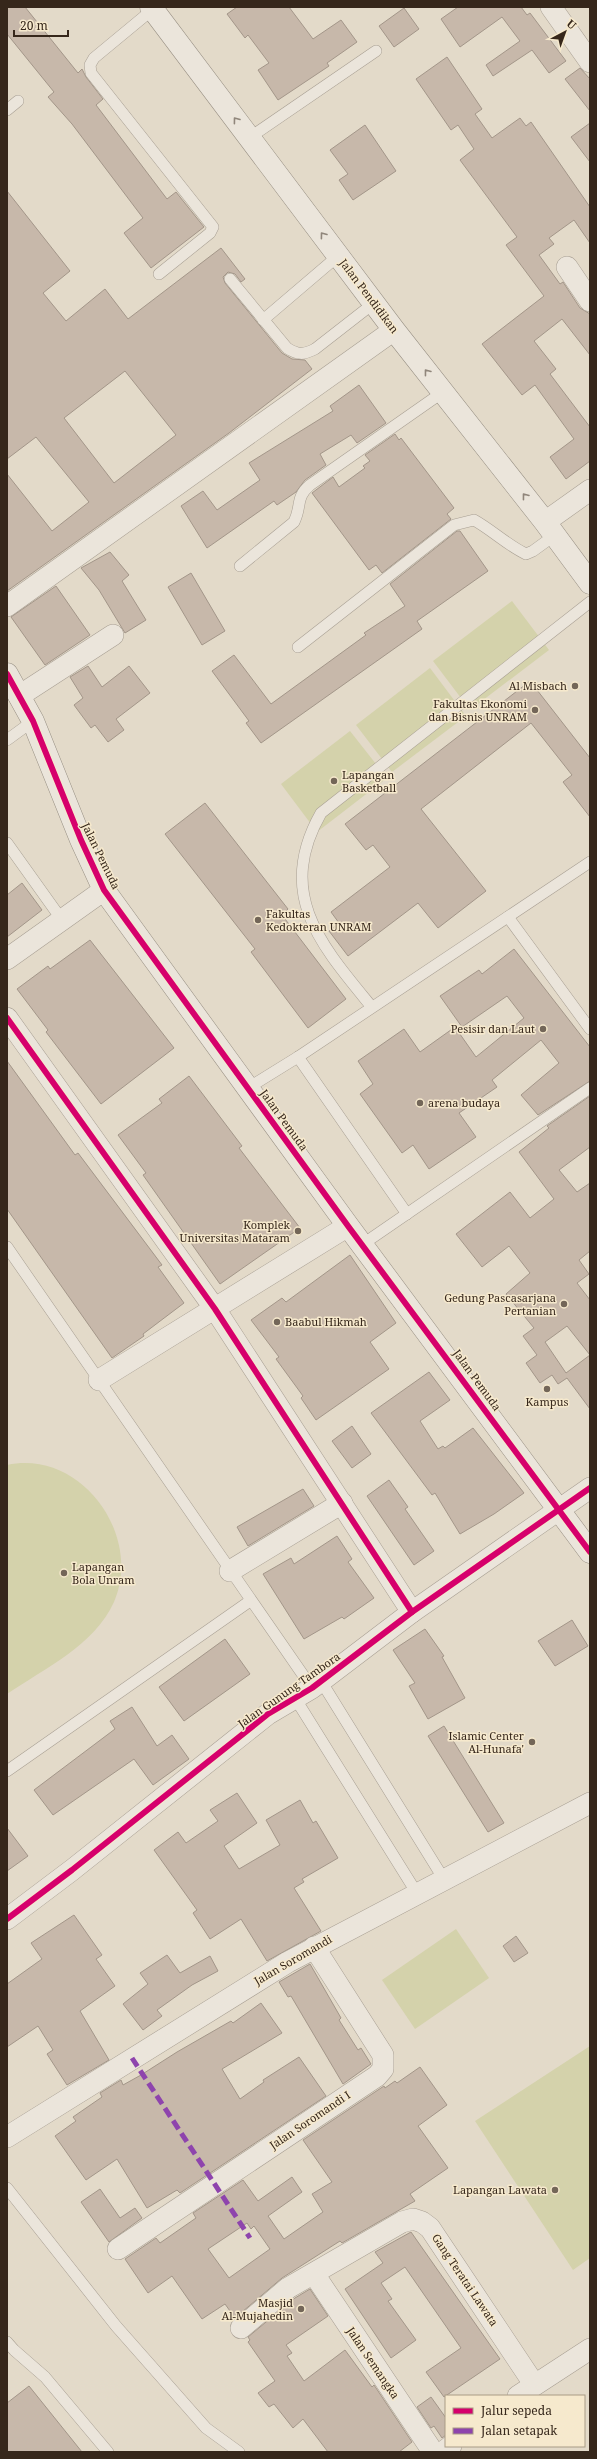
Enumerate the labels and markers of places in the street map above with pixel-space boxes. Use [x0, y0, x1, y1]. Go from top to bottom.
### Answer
place label: Al Misbach [509, 678, 567, 693]
marker: Al Misbach [570, 681, 580, 691]
place label: Fakultas Ekonomi dan Bisnis UNRAM [428, 696, 527, 724]
marker: Fakultas Ekonomi dan Bisnis UNRAM [530, 705, 540, 715]
place label: Lapangan Basketball [342, 767, 397, 795]
marker: Lapangan Basketball [329, 776, 339, 786]
place label: Fakultas Kedokteran UNRAM [266, 906, 371, 934]
marker: Fakultas Kedokteran UNRAM [253, 915, 263, 925]
place label: Pesisir dan Laut [451, 1021, 535, 1036]
marker: Pesisir dan Laut [538, 1024, 548, 1034]
place label: arena budaya [428, 1095, 500, 1110]
marker: arena budaya [415, 1098, 425, 1108]
place label: Komplek Universitas Mataram [180, 1217, 291, 1245]
marker: Komplek Universitas Mataram [293, 1226, 303, 1236]
place label: Gedung Pascasarjana Pertanian [444, 1290, 556, 1318]
marker: Gedung Pascasarjana Pertanian [559, 1299, 569, 1309]
place label: Baabul Hikmah [285, 1314, 367, 1329]
marker: Baabul Hikmah [272, 1317, 282, 1327]
marker: Kampus [542, 1384, 552, 1394]
place label: Kampus [526, 1394, 569, 1409]
place label: Lapangan Bola Unram [72, 1559, 135, 1587]
marker: Lapangan Bola Unram [59, 1568, 69, 1578]
place label: Islamic Center Al-Hunafa' [449, 1728, 525, 1756]
marker: Islamic Center Al-Hunafa' [527, 1737, 537, 1747]
place label: Lapangan Lawata [453, 2182, 547, 2197]
marker: Lapangan Lawata [550, 2185, 560, 2195]
place label: Masjid Al-Mujahedin [221, 2295, 293, 2323]
marker: Masjid Al-Mujahedin [296, 2304, 306, 2314]

